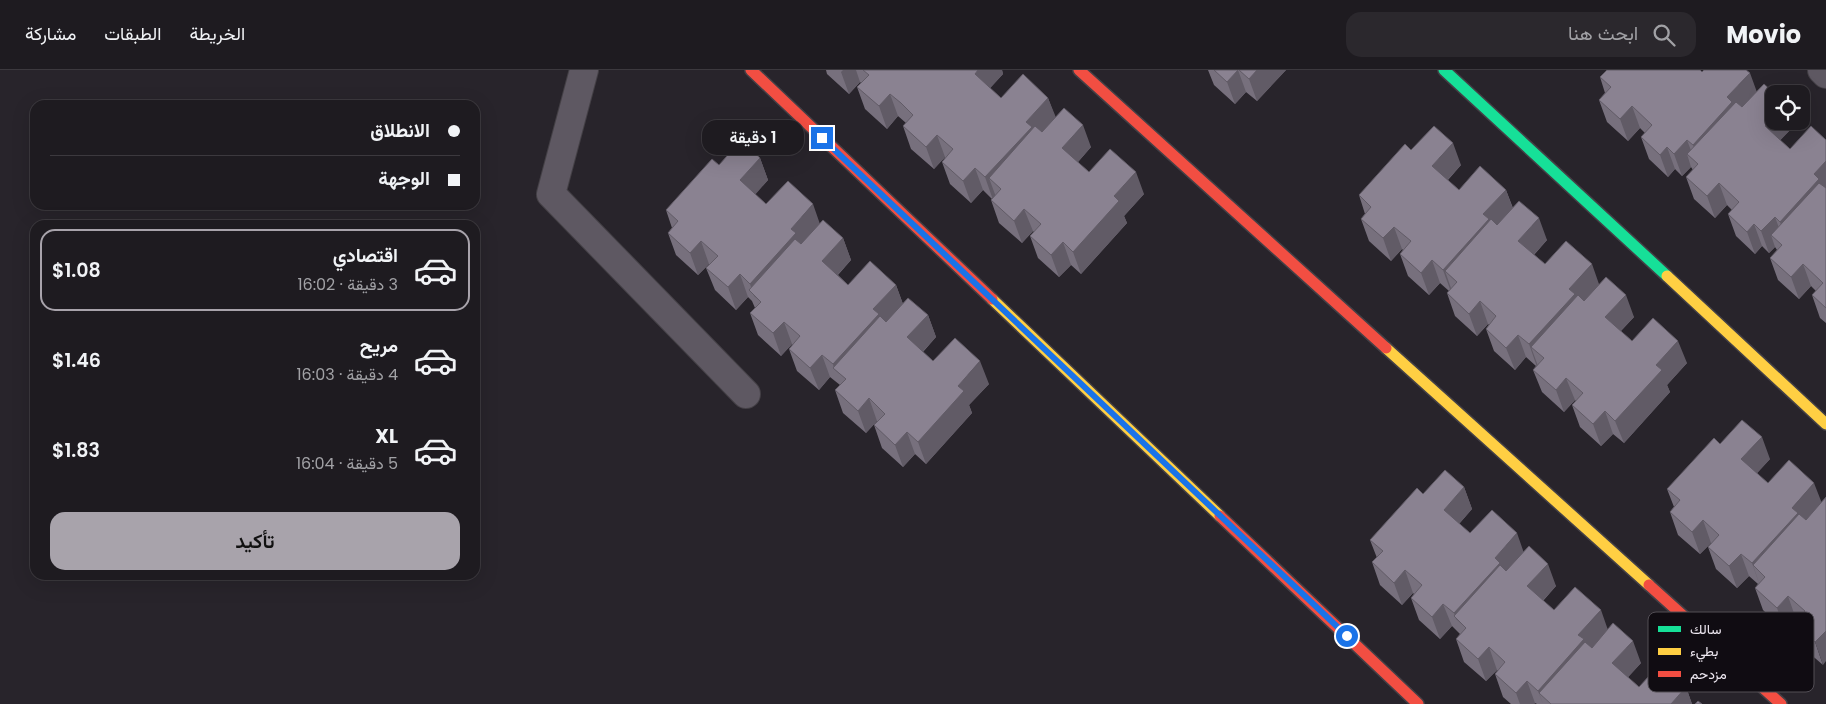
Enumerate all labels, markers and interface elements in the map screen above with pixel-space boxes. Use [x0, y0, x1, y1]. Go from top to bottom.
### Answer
search box [1346, 12, 1696, 57]
text: Movio [1726, 18, 1801, 51]
text: ابحث هنا [1568, 20, 1638, 47]
text: مشاركة [25, 21, 76, 46]
text: الطبقات [104, 21, 161, 46]
text: الخريطة [189, 21, 245, 46]
icon: search [1650, 21, 1678, 49]
map controls [1765, 85, 1810, 130]
button: locate [1765, 85, 1810, 130]
text: الانطلاق [370, 117, 430, 144]
callout: 1 دقيقة [702, 120, 804, 156]
text: 1 دقيقة [729, 126, 777, 149]
route end [811, 127, 833, 149]
text: الوجهة [378, 165, 430, 192]
text: اقتصادي [333, 242, 398, 269]
icon: car [413, 248, 458, 293]
text: $1.08 [52, 257, 101, 284]
text: 3 دقيقة · 16:02 [297, 273, 398, 296]
text: مريح [360, 332, 398, 359]
icon: car [413, 338, 458, 383]
text: $1.46 [52, 347, 101, 374]
text: 4 دقيقة · 16:03 [297, 363, 398, 386]
text: XL [375, 423, 398, 450]
icon: car [413, 428, 458, 473]
text: $1.83 [52, 437, 100, 464]
text: 5 دقيقة · 16:04 [296, 452, 398, 475]
button: تأكيد [50, 512, 460, 570]
legend [1648, 612, 1814, 692]
text: سالك [1690, 619, 1721, 639]
route start [1336, 625, 1358, 647]
text: بطيء [1690, 641, 1718, 663]
text: مزدحم [1690, 664, 1727, 684]

